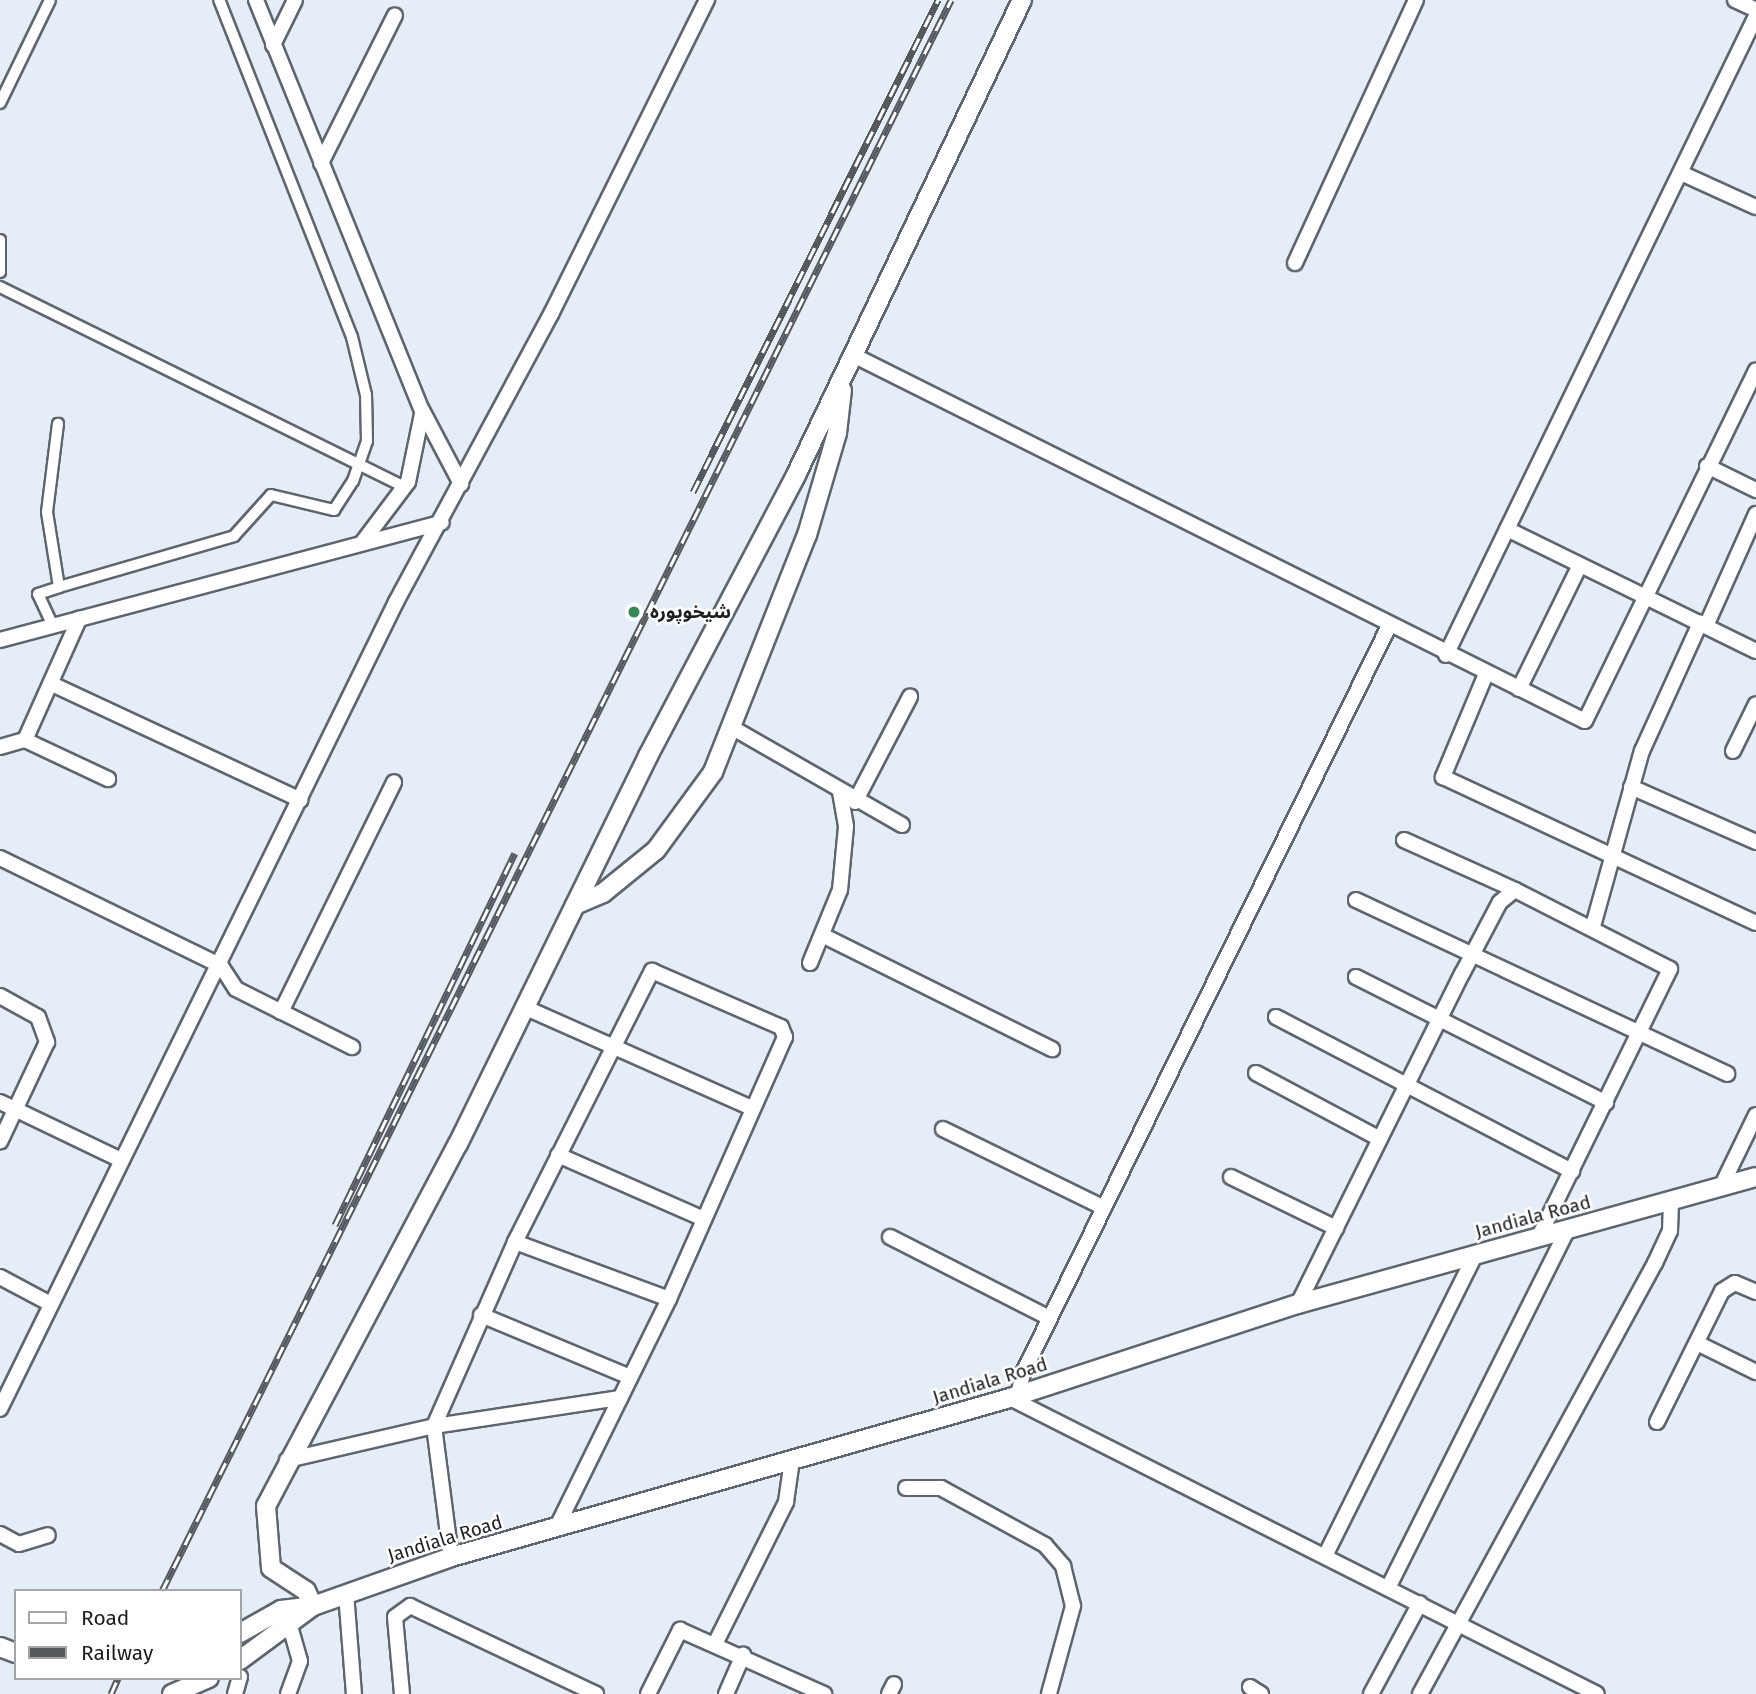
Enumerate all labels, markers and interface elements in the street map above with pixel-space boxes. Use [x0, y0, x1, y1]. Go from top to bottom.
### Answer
place label: شیخوپورہ [650, 601, 731, 623]
marker: شیخوپورہ [624, 602, 644, 622]
street label: Jandiala Road [1473, 1191, 1593, 1243]
street label: Jandiala Road [930, 1353, 1050, 1409]
street label: Jandiala Road [385, 1511, 505, 1567]
legend [14, 1589, 242, 1680]
text: Road [81, 1605, 129, 1631]
text: Railway [81, 1640, 153, 1666]

